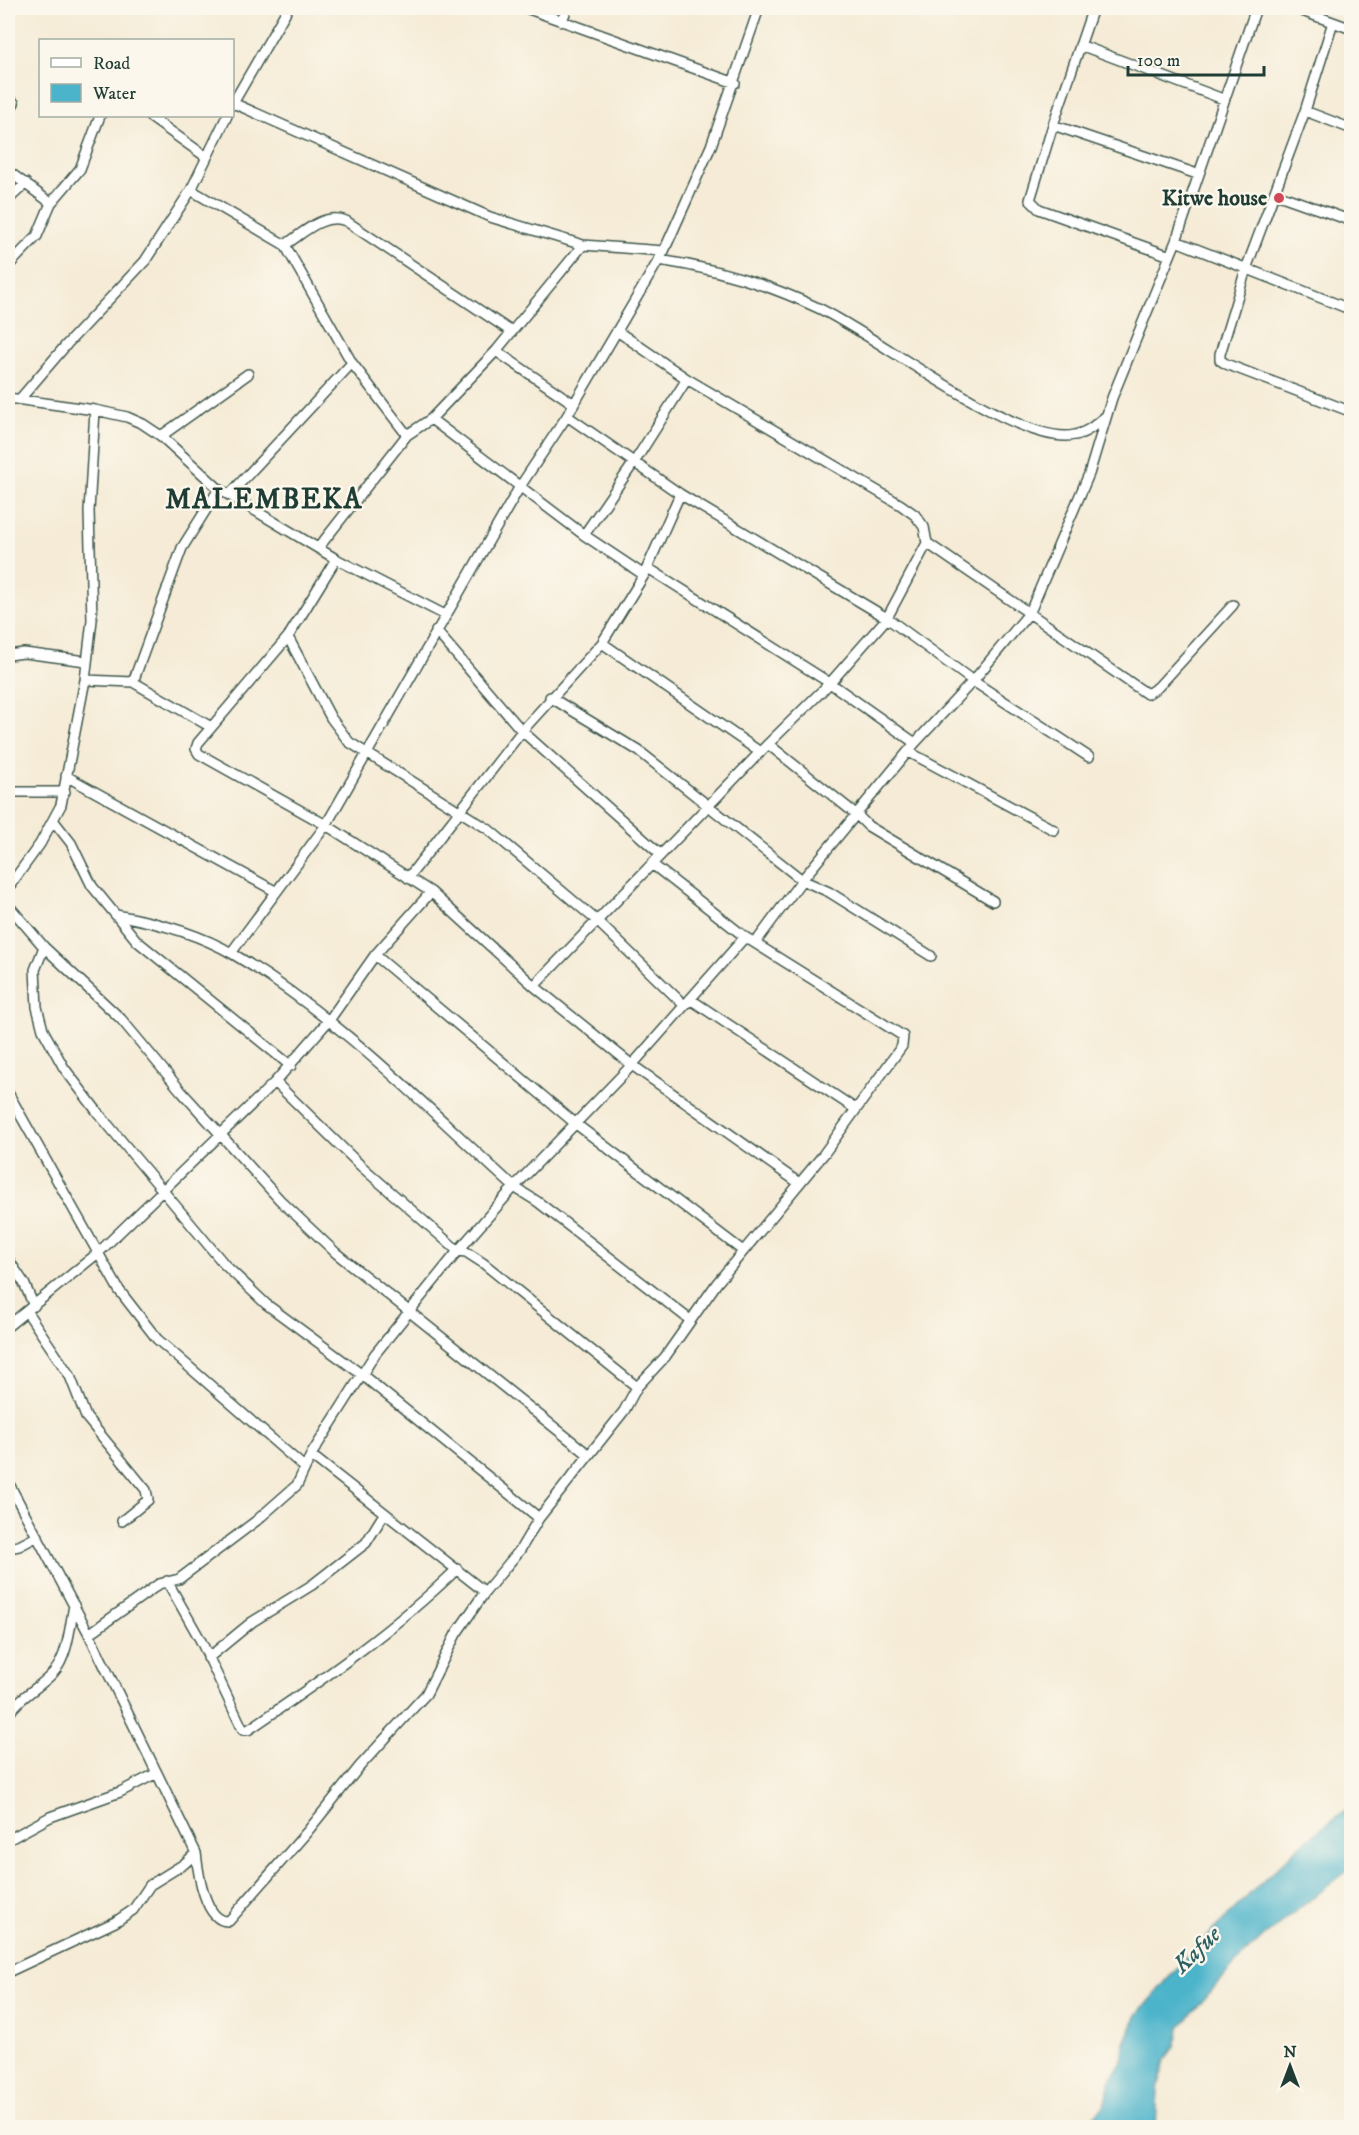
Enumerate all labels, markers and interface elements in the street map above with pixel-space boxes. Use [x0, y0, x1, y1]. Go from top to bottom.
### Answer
legend [39, 39, 234, 117]
scale bar [1128, 39, 1264, 77]
text: 100 m [1137, 50, 1180, 72]
text: Road [93, 53, 130, 75]
text: Water [92, 83, 136, 105]
place label: Kitwe house [1162, 185, 1267, 212]
marker: Kitwe house [1272, 191, 1286, 205]
district label: MALEMBEKA [165, 482, 363, 517]
water label: Kafue [1166, 1919, 1228, 1981]
north arrow [1260, 2036, 1320, 2096]
text: N [1283, 2042, 1297, 2062]

